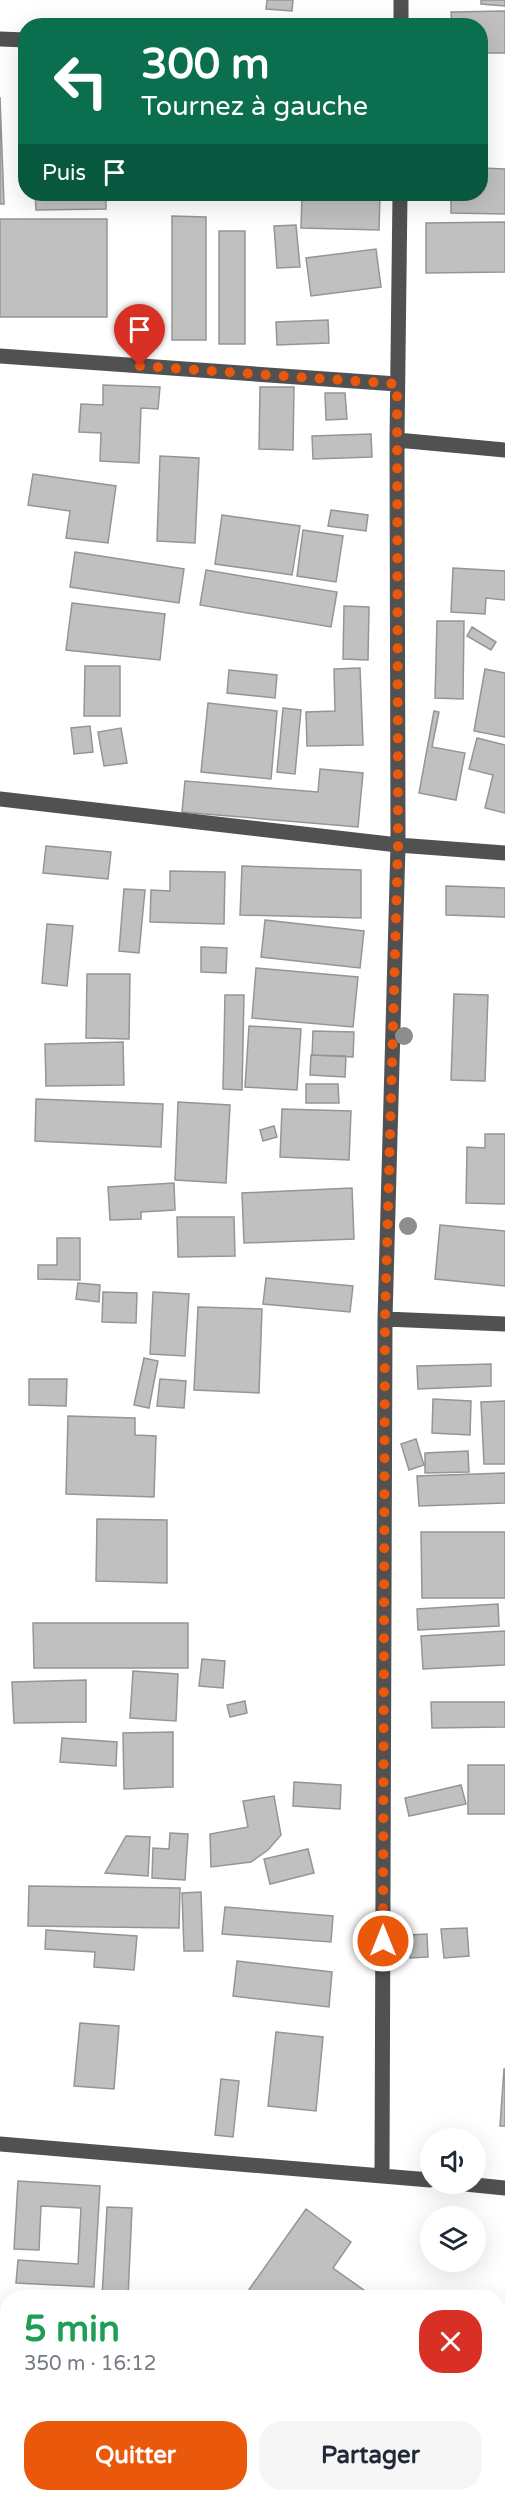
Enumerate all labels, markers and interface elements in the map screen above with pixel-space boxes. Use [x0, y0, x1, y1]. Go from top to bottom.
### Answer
text: 300 m [141, 39, 270, 90]
icon: left [42, 42, 120, 120]
text: Tournez à gauche [141, 90, 368, 123]
icon: arrive [98, 156, 131, 189]
text: Puis [42, 160, 86, 186]
pin [114, 304, 165, 366]
icon: arrive [123, 313, 156, 346]
position arrow [351, 1909, 415, 1973]
map controls [420, 2128, 486, 2272]
button: sound [420, 2128, 486, 2194]
button: layers [420, 2206, 486, 2272]
text: 5 min [24, 2308, 120, 2351]
button: close [419, 2310, 482, 2373]
text: 350 m · 16:12 [24, 2352, 156, 2376]
button: Quitter [24, 2421, 247, 2490]
button: Partager [259, 2421, 482, 2490]

